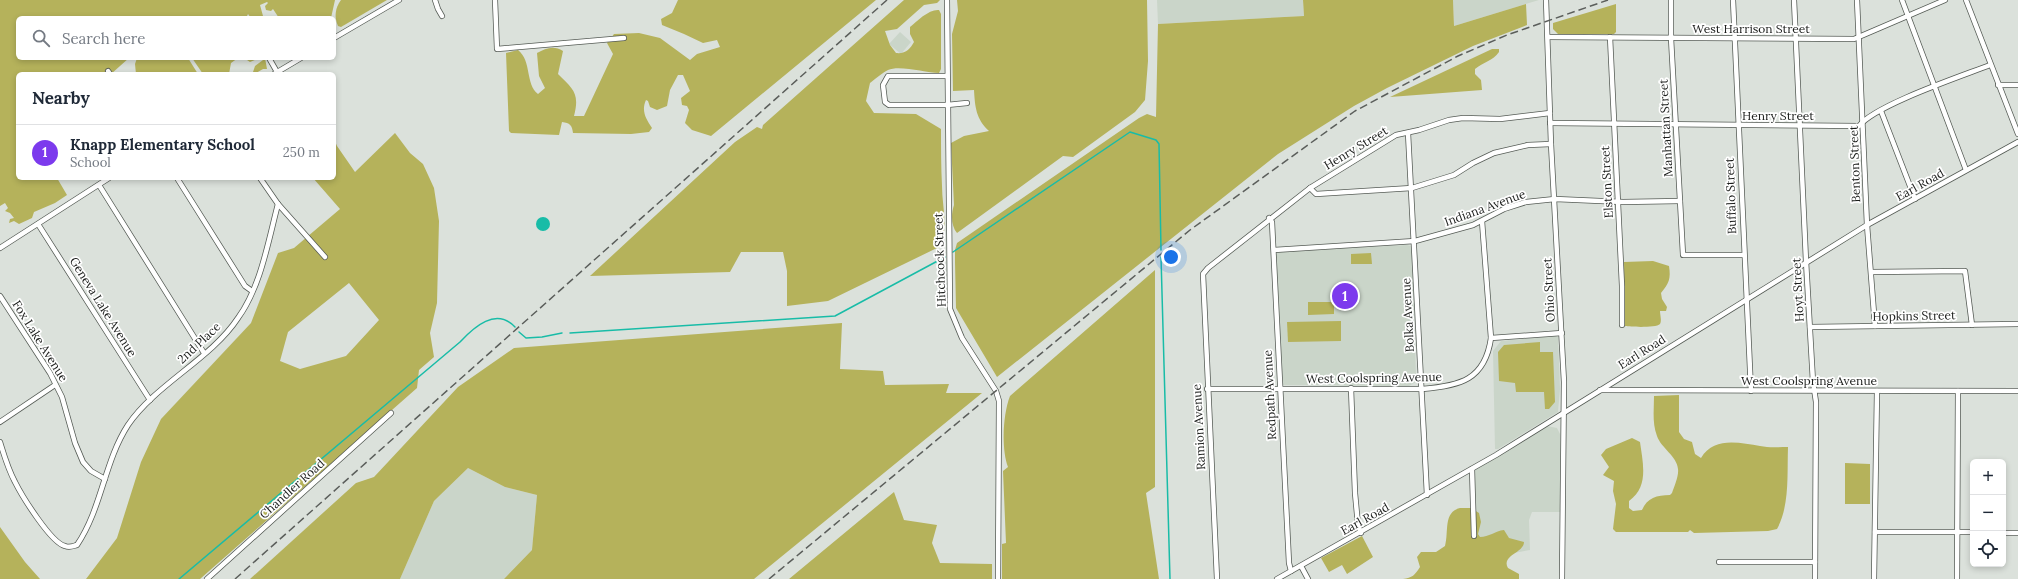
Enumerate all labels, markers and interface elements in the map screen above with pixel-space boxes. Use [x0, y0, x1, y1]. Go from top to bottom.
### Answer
search box [16, 16, 336, 60]
street label: West Harrison Street [1692, 21, 1810, 36]
icon: search [30, 27, 52, 49]
text: Search here [62, 29, 145, 48]
street label: Manhattan Street [1655, 78, 1676, 177]
text: Nearby [32, 87, 90, 109]
street label: Henry Street [1742, 108, 1814, 123]
street label: Henry Street [1321, 122, 1391, 172]
street label: Benton Street [1846, 125, 1863, 203]
text: Knapp Elementary School [70, 135, 255, 154]
text: 1 [42, 144, 48, 161]
text: 250 m [283, 144, 320, 161]
street label: Elston Street [1597, 145, 1616, 219]
text: School [70, 154, 111, 171]
street label: Buffalo Street [1722, 157, 1739, 234]
street label: Earl Road [1893, 165, 1947, 204]
street label: Indiana Avenue [1442, 186, 1528, 229]
street label: Hitchcock Street [930, 212, 949, 307]
your location [1161, 247, 1181, 267]
street label: Geneva Lake Avenue [67, 254, 140, 360]
street label: Ohio Street [1539, 257, 1558, 323]
street label: Hoyt Street [1788, 257, 1807, 322]
street label: Bolka Avenue [1398, 277, 1417, 353]
pin: 1 [1332, 281, 1358, 311]
street label: Fox Lake Avenue [9, 297, 72, 385]
street label: Hopkins Street [1872, 307, 1956, 324]
street label: 2nd Place [174, 319, 224, 366]
street label: Earl Road [1615, 331, 1668, 372]
street label: Redpath Avenue [1260, 349, 1279, 440]
street label: West Coolspring Avenue [1306, 369, 1443, 386]
street label: West Coolspring Avenue [1741, 373, 1878, 388]
street label: Ramion Avenue [1189, 383, 1208, 470]
street label: Chandler Road [256, 456, 327, 522]
map controls [1970, 459, 2006, 567]
button: + [1970, 459, 2006, 495]
button: − [1970, 495, 2006, 531]
street label: Earl Road [1338, 499, 1392, 538]
button: locate [1970, 531, 2006, 567]

